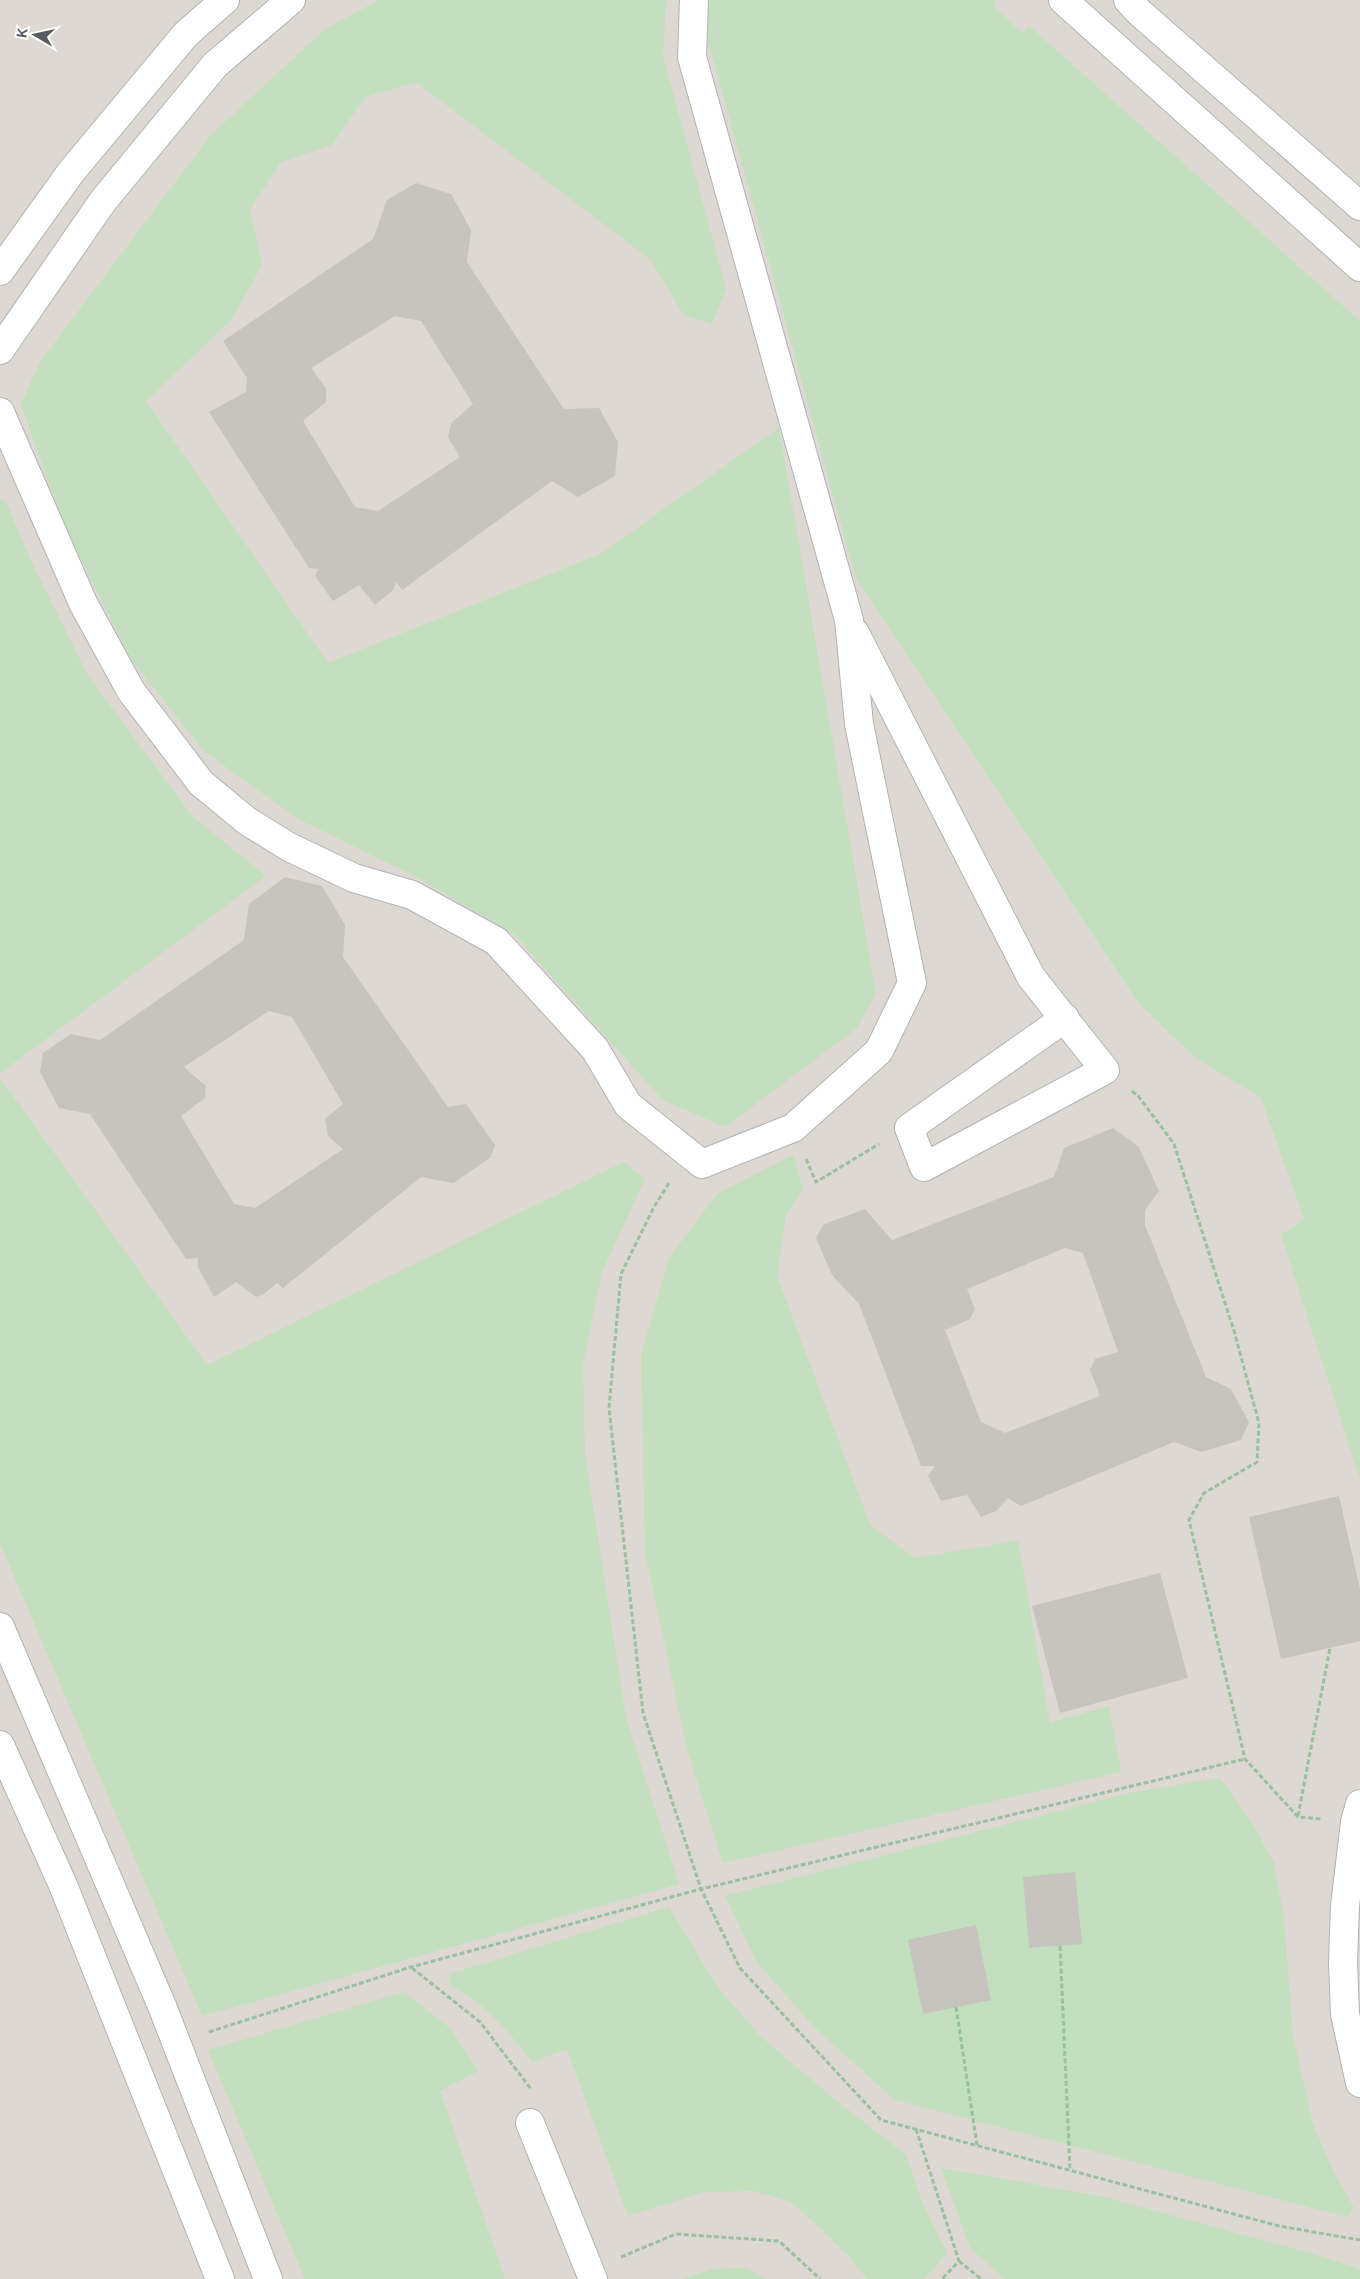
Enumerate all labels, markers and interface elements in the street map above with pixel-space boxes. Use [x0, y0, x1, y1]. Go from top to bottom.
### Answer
north arrow [10, 10, 60, 60]
text: K [14, 26, 31, 39]

